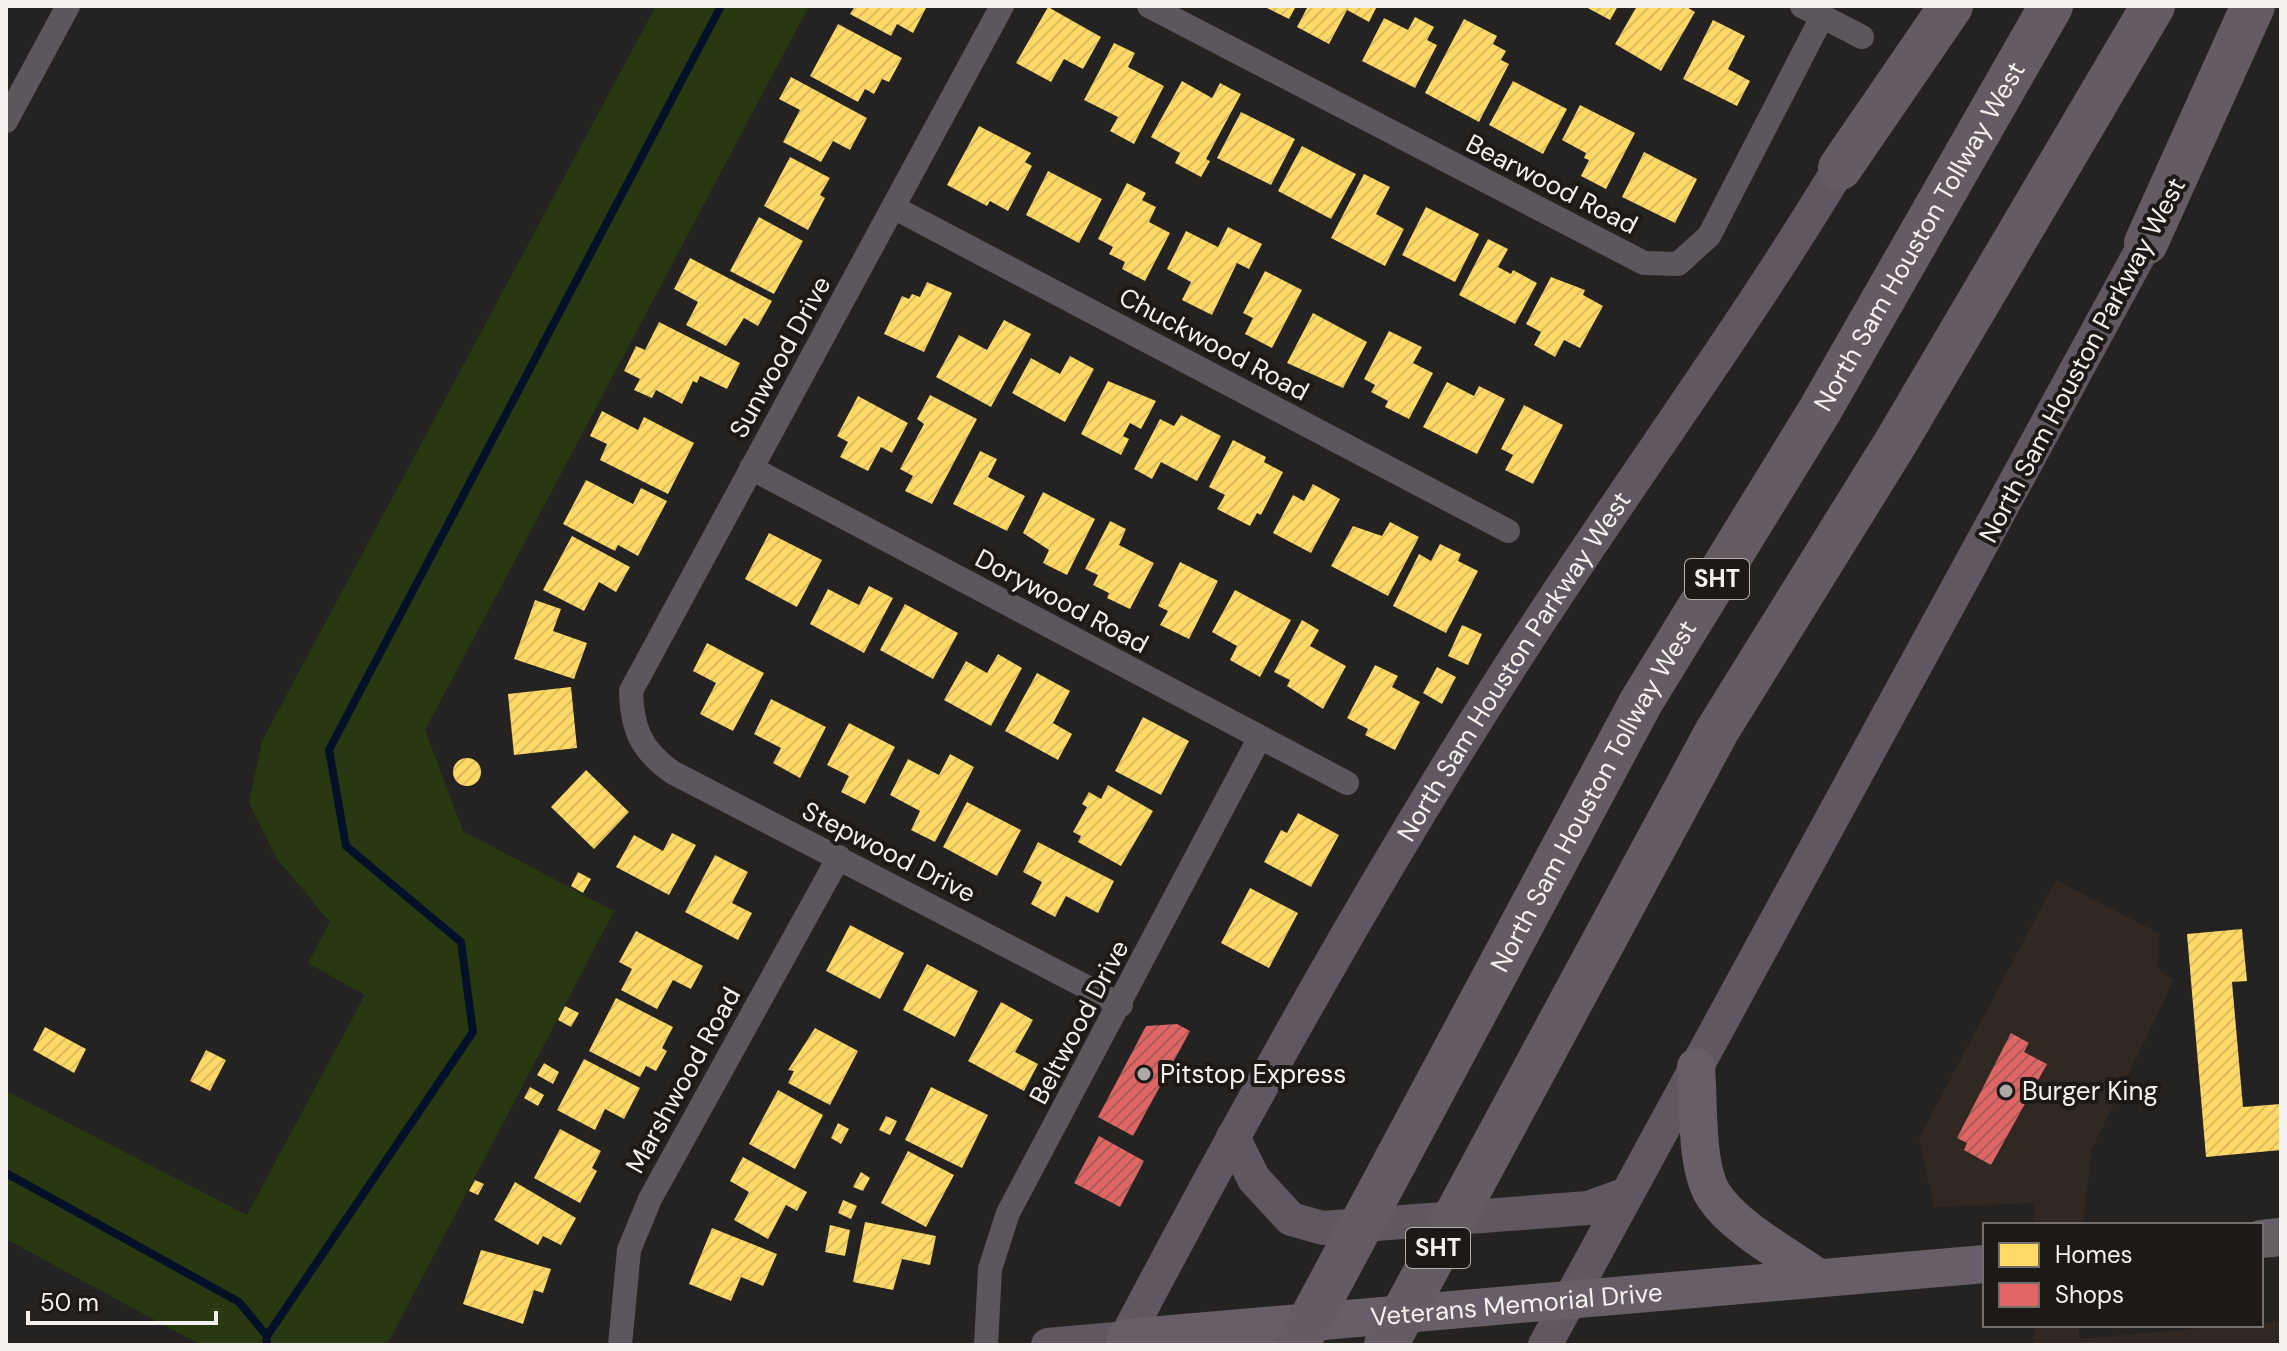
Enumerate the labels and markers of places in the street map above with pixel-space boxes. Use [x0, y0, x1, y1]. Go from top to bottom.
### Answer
place label: Pitstop Express [1160, 1057, 1346, 1091]
marker: Pitstop Express [1135, 1065, 1153, 1083]
place label: Burger King [2022, 1074, 2158, 1108]
marker: Burger King [1997, 1082, 2015, 1100]

